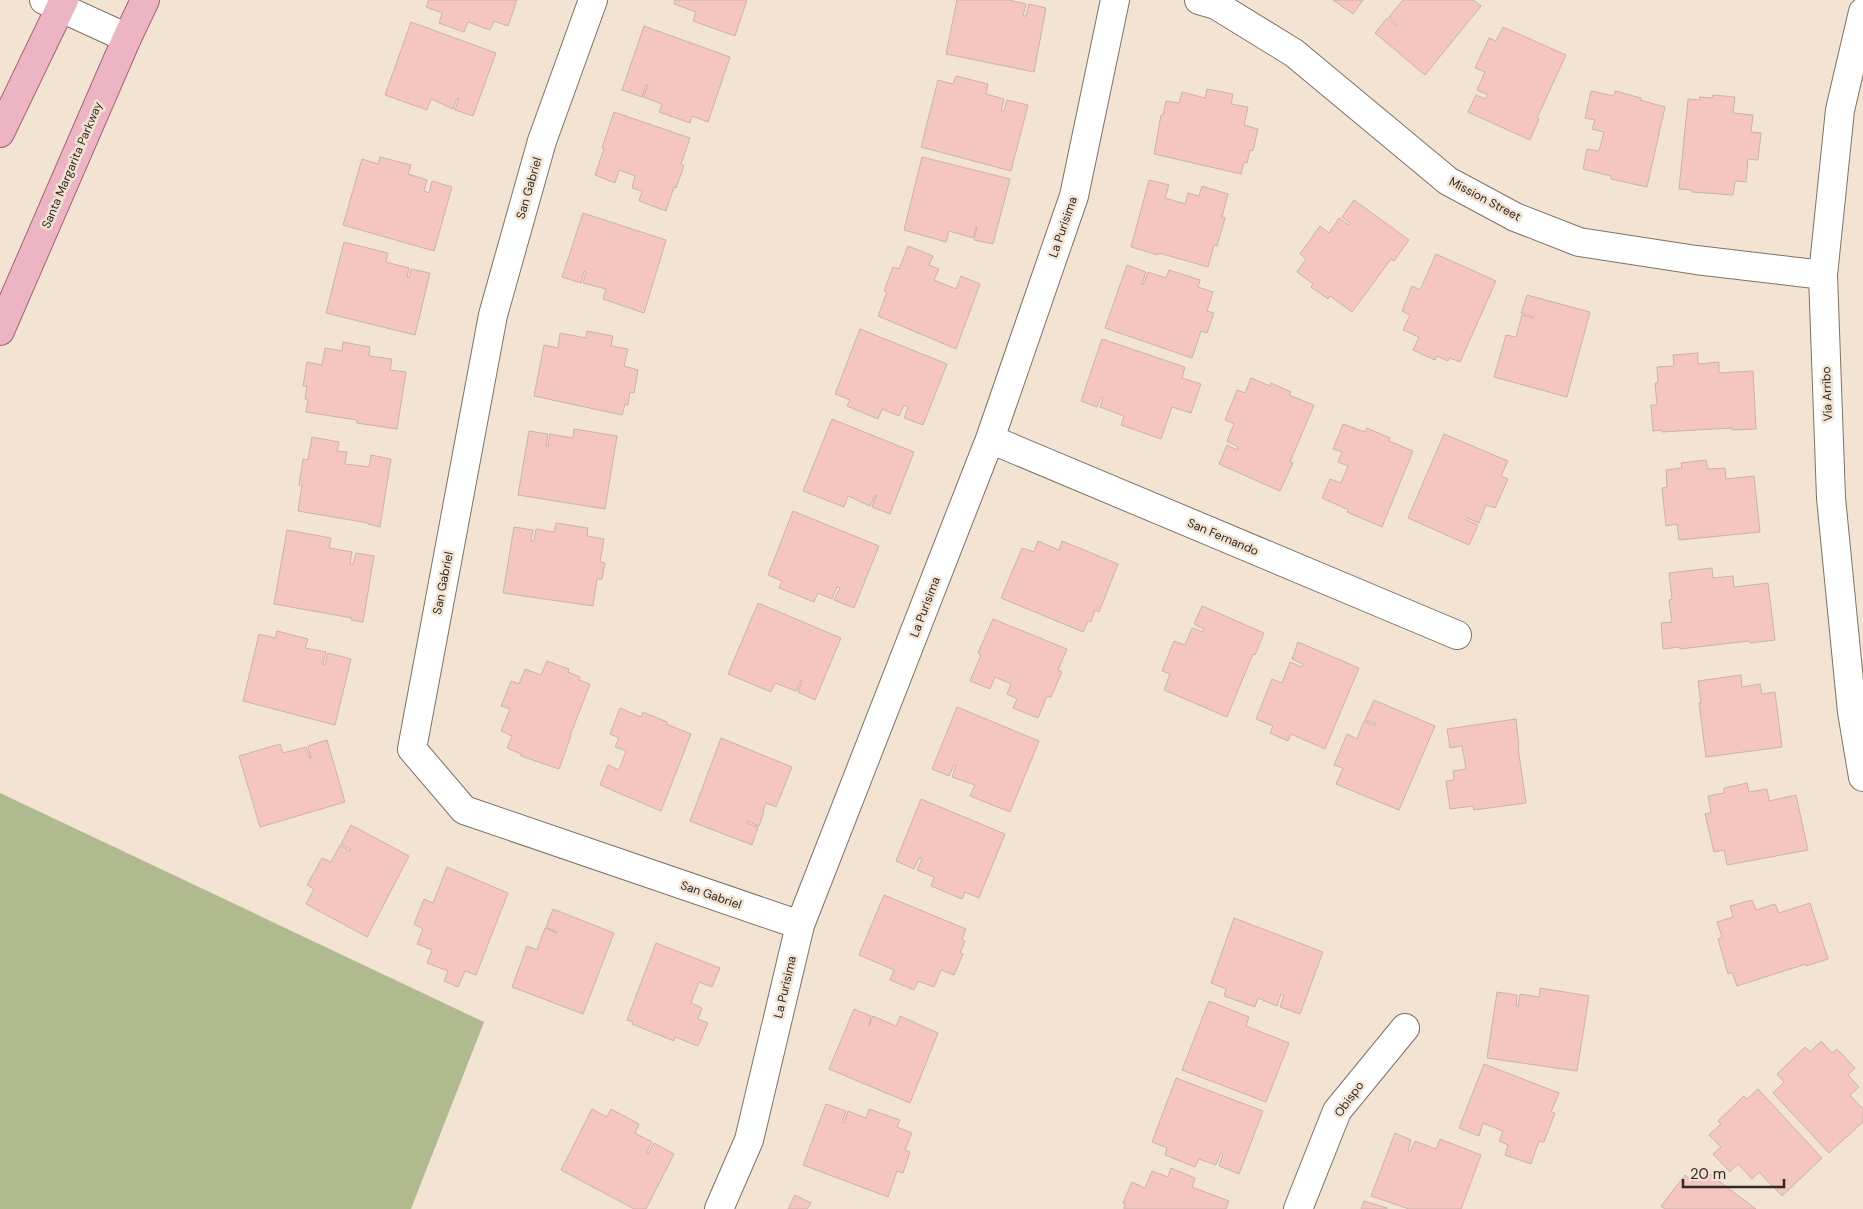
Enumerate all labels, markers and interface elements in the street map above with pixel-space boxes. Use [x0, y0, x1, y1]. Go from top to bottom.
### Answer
street label: Santa Margarita Parkway [38, 99, 106, 231]
street label: San Gabriel [513, 155, 545, 221]
street label: Mission Street [1446, 173, 1524, 225]
street label: La Purisima [1045, 194, 1081, 260]
street label: Via Arribo [1818, 366, 1836, 422]
street label: San Fernando [1185, 515, 1261, 559]
street label: San Gabriel [429, 550, 457, 616]
street label: La Purisima [906, 575, 944, 639]
street label: San Gabriel [678, 877, 744, 913]
street label: La Purisima [770, 954, 800, 1020]
street label: Obispo [1331, 1078, 1367, 1120]
scale bar [1683, 1156, 1784, 1188]
text: 20 m [1690, 1164, 1726, 1184]

